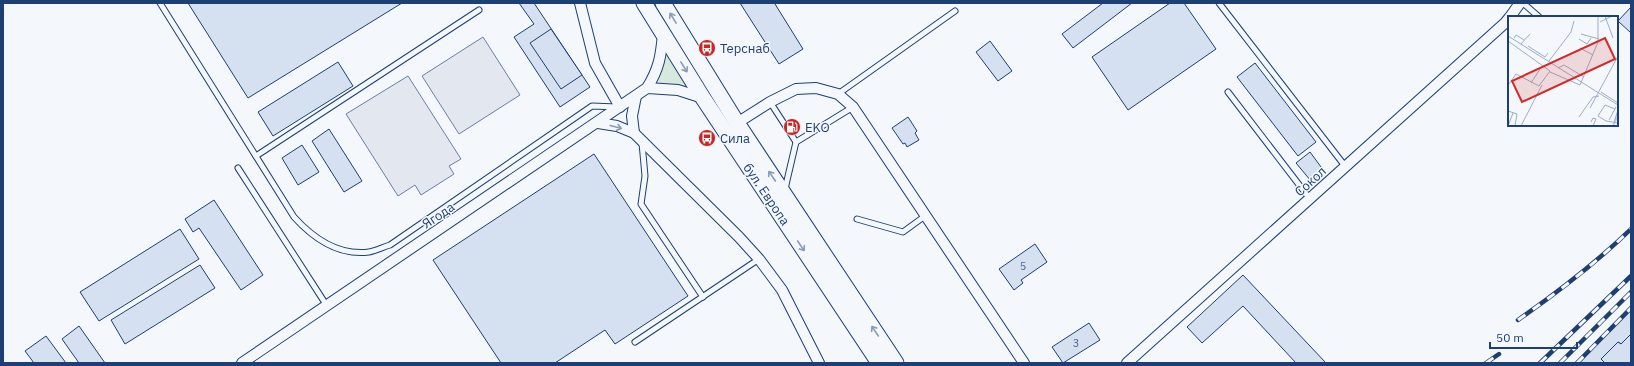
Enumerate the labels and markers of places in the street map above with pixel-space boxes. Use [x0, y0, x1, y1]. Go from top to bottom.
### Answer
bus stop icon: Терснаб [697, 38, 717, 58]
place label: Терснаб [720, 40, 770, 57]
fuel station icon: EKO [782, 117, 802, 137]
place label: EKO [805, 119, 830, 136]
bus stop icon: Сила [697, 128, 717, 148]
place label: Сила [720, 130, 750, 147]

